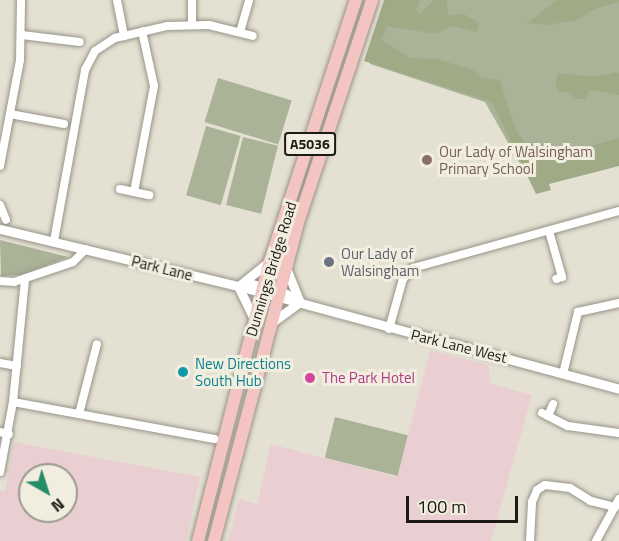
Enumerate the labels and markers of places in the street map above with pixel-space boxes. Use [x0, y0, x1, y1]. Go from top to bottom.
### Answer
place label: Our Lady of Walsingham Primary School [439, 142, 593, 177]
marker: Our Lady of Walsingham Primary School [420, 153, 434, 167]
place label: Our Lady of Walsingham [341, 244, 419, 279]
marker: Our Lady of Walsingham [322, 255, 336, 269]
place label: New Directions South Hub [195, 354, 291, 389]
marker: New Directions South Hub [176, 365, 190, 379]
place label: The Park Hotel [322, 369, 415, 387]
marker: The Park Hotel [303, 371, 317, 385]

